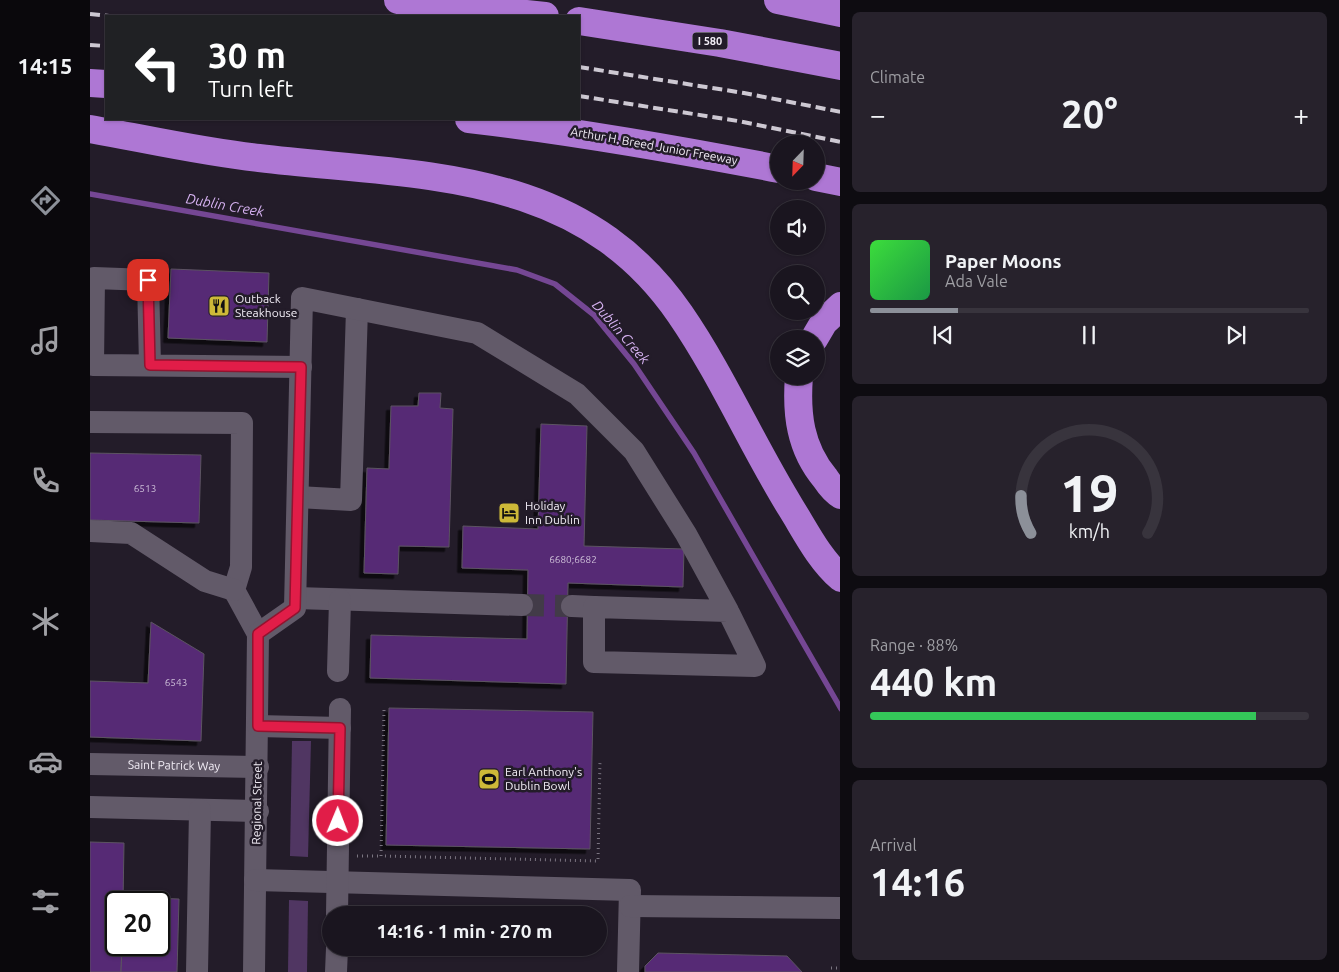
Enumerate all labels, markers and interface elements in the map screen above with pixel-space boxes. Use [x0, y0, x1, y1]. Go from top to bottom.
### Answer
road number: I 580 [692, 32, 728, 49]
icon: left [125, 35, 190, 100]
text: 30 m [208, 35, 286, 75]
text: 14:15 [17, 53, 73, 78]
text: Climate [870, 68, 925, 86]
text: Turn left [208, 76, 293, 101]
text: 20° [1061, 93, 1118, 135]
text: − [870, 99, 886, 130]
text: + [1293, 99, 1309, 130]
street label: Arthur H. Breed Junior Freeway [570, 124, 739, 167]
north arrow [770, 135, 825, 190]
map controls [770, 135, 825, 385]
icon: directions [28, 183, 63, 218]
water label: Dublin Creek [185, 190, 266, 220]
button: sound [770, 200, 825, 255]
text: Paper Moons [945, 250, 1062, 272]
pin [127, 259, 169, 301]
button: search [770, 265, 825, 320]
icon: arrive [134, 266, 162, 294]
text: Ada Vale [945, 272, 1008, 290]
place label: Outback Steakhouse [235, 292, 297, 319]
restaurant icon: Outback Steakhouse [207, 294, 231, 318]
water label: Dublin Creek [589, 297, 653, 368]
icon: previous [929, 321, 957, 349]
icon: pause [1075, 321, 1103, 349]
icon: next [1222, 321, 1250, 349]
icon: music [28, 323, 63, 358]
button: layers [770, 330, 825, 385]
icon: phone [28, 463, 63, 498]
text: 19 [1060, 464, 1119, 522]
house number: 6513 [134, 483, 156, 494]
place label: Holiday Inn Dublin [525, 499, 580, 526]
hotel icon: Holiday Inn Dublin [497, 501, 521, 525]
text: km/h [1069, 521, 1110, 541]
house number: 6680;6682 [549, 554, 597, 565]
icon: climate [28, 604, 63, 639]
text: Range · 88% [870, 636, 958, 654]
text: 440 km [870, 661, 997, 703]
house number: 6543 [165, 677, 187, 688]
icon: car [28, 744, 63, 779]
street label: Saint Patrick Way [128, 758, 221, 772]
street label: Regional Street [249, 761, 264, 845]
place label: Earl Anthony's Dublin Bowl [505, 765, 582, 792]
sports icon: Earl Anthony's Dublin Bowl [477, 767, 501, 791]
position arrow [311, 794, 363, 846]
text: Arrival [870, 836, 917, 854]
text: 14:16 [870, 861, 965, 903]
icon: filters [28, 884, 63, 919]
speed limit sign: 20 [105, 891, 170, 956]
text: 14:16 · 1 min · 270 m [377, 920, 552, 942]

